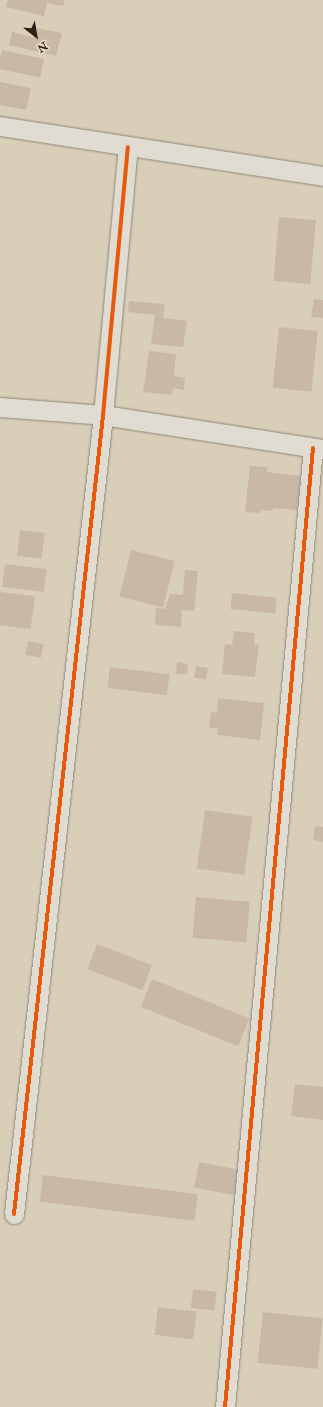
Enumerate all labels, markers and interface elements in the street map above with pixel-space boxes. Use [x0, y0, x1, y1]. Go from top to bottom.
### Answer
north arrow [16, 16, 56, 56]
text: N [35, 39, 50, 55]

